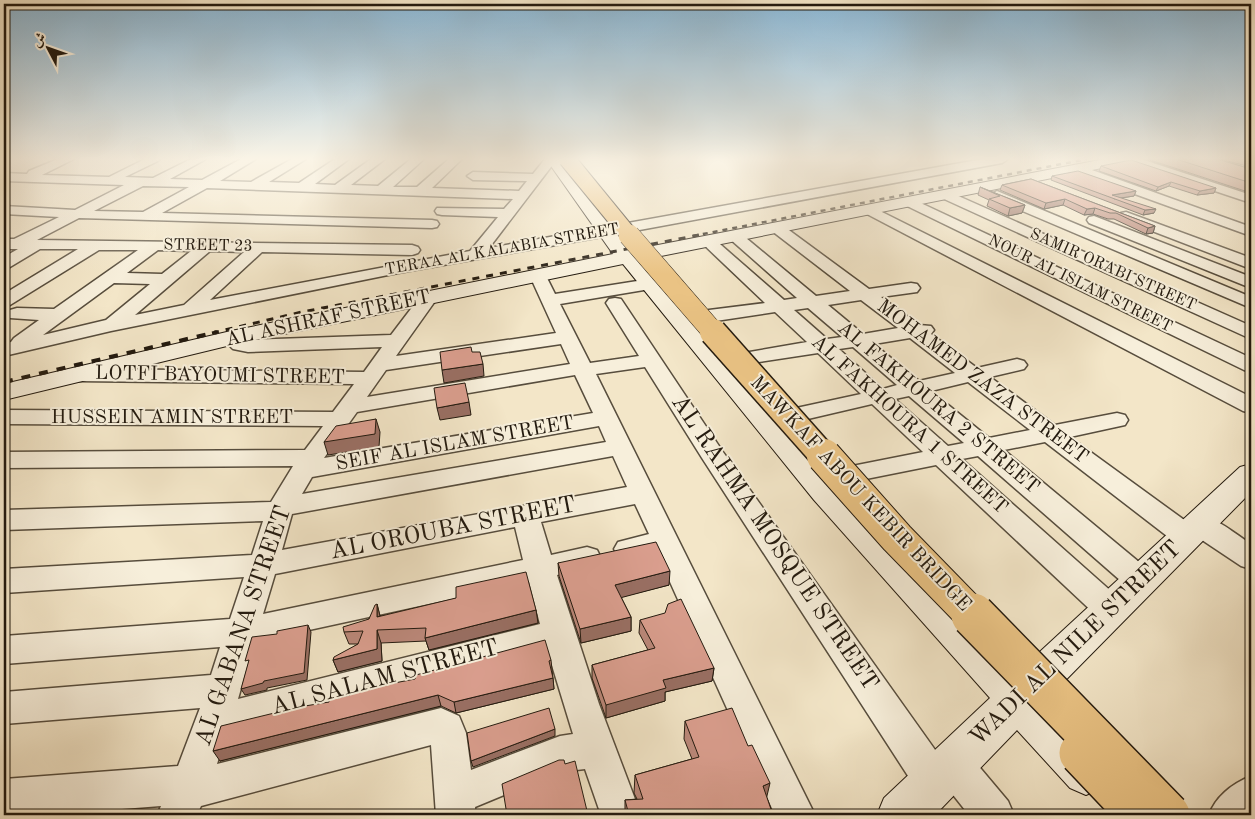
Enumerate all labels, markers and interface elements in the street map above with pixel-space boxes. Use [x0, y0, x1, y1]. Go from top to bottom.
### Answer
north arrow [22, 22, 72, 72]
text: ش [29, 30, 49, 50]
street label: TERAA AL KALABIA STREET [383, 221, 621, 279]
street label: SAMIR ORABI STREET [1027, 226, 1199, 314]
street label: NOUR AL ISLAM STREET [986, 232, 1174, 336]
street label: STREET 23 [163, 237, 253, 255]
street label: AL ASHRAF STREET [224, 287, 432, 351]
street label: MOHAMED ZAZA STREET [873, 296, 1091, 468]
street label: AL FAKHOURA 2 STREET [833, 318, 1043, 498]
street label: AL FAKHOURA 1 STREET [807, 332, 1011, 518]
street label: LOTFI BAYOUMI STREET [95, 364, 345, 388]
street label: MAWKAF ABOU KEBIR BRIDGE [746, 372, 974, 616]
street label: AL RAHMA MOSQUE STREET [666, 391, 882, 695]
street label: HUSSEIN AMIN STREET [51, 408, 293, 428]
street label: SEIF AL ISLAM STREET [334, 413, 576, 475]
street label: AL OROUBA STREET [328, 493, 578, 565]
street label: AL GABANA STREET [192, 503, 296, 749]
street label: WADI AL NILE STREET [966, 537, 1186, 751]
street label: AL SALAM STREET [269, 636, 501, 720]

